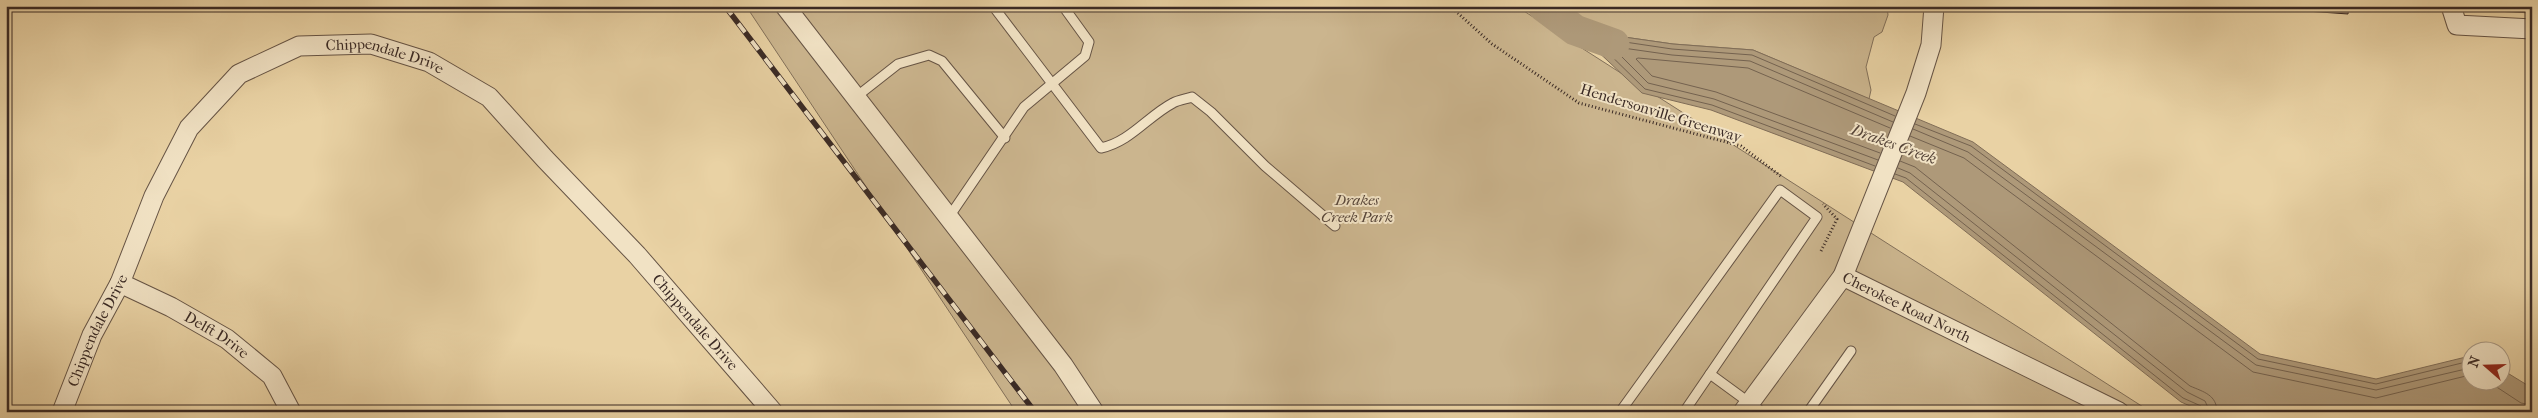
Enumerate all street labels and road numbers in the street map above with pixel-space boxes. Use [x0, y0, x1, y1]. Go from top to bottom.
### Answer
street label: Chippendale Drive [325, 35, 448, 78]
street label: Hendersonville Greenway [1578, 80, 1745, 146]
street label: Cherokee Road North [1840, 268, 1974, 347]
street label: Chippendale Drive [649, 270, 742, 375]
street label: Chippendale Drive [64, 272, 132, 389]
street label: Delft Drive [181, 308, 253, 363]

